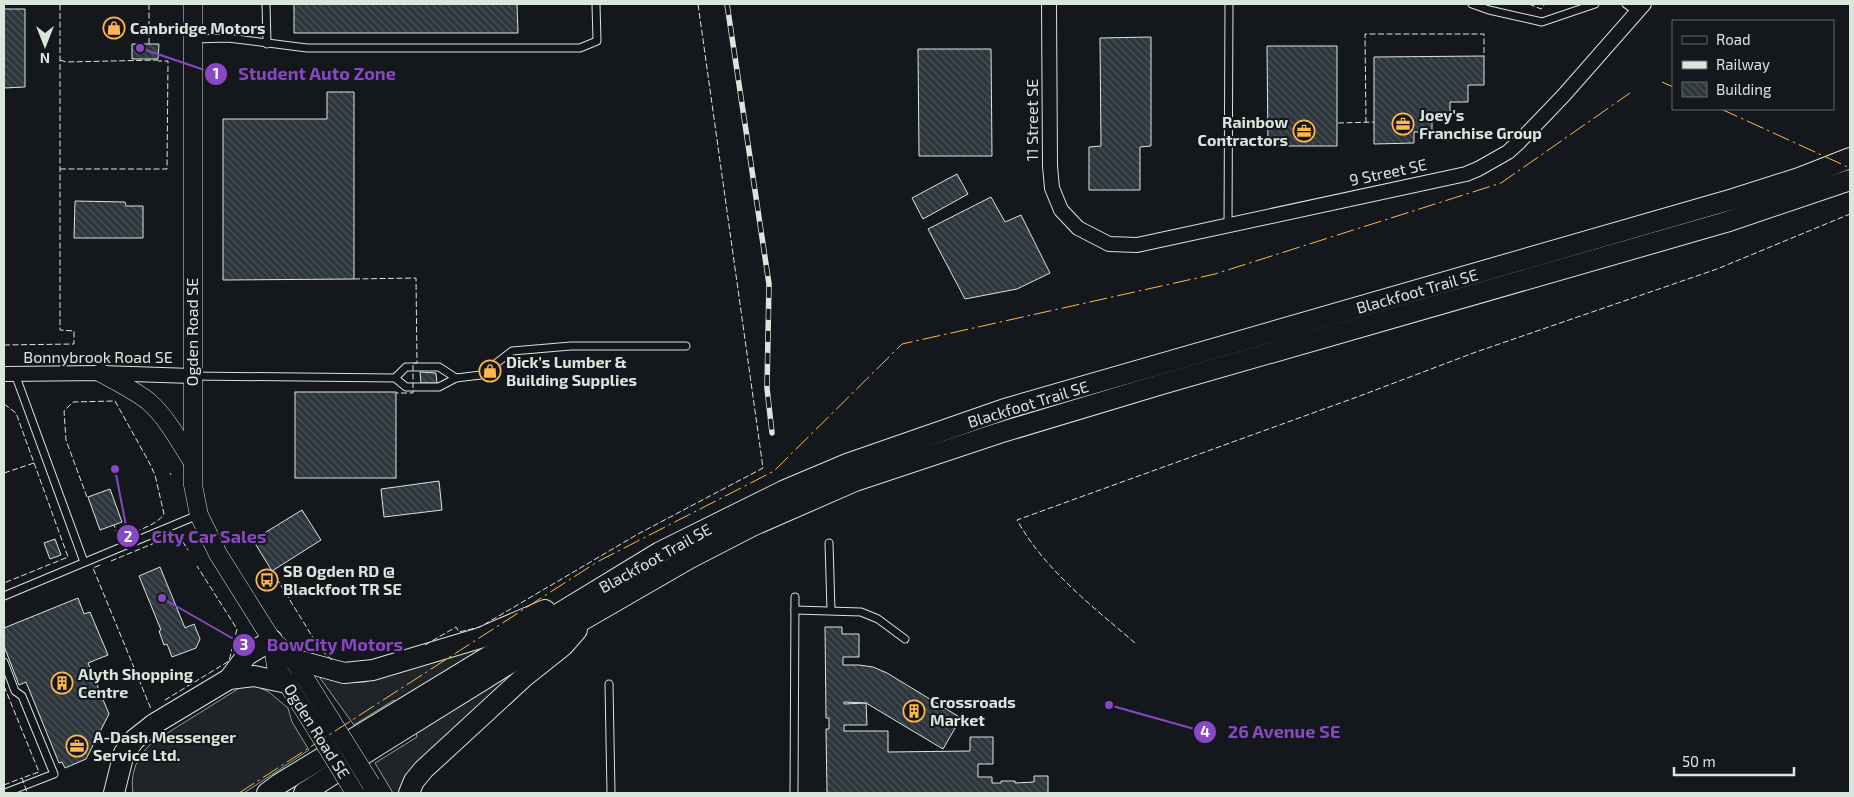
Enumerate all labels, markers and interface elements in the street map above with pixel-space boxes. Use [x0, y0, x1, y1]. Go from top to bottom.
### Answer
shop icon: Canbridge Motors [102, 16, 126, 40]
place label: Canbridge Motors [130, 18, 266, 37]
north arrow [20, 20, 70, 70]
legend [1672, 20, 1834, 110]
text: Road [1716, 30, 1751, 48]
text: N [40, 50, 50, 67]
text: Railway [1716, 55, 1770, 73]
callout: Student Auto Zone [203, 57, 406, 90]
text: Student Auto Zone [238, 62, 396, 84]
text: 1 [213, 64, 219, 82]
street label: 11 Street SE [1022, 79, 1041, 161]
text: Building [1716, 80, 1772, 98]
place label: Joey's Franchise Group [1419, 105, 1542, 142]
place label: Rainbow Contractors [1198, 112, 1288, 149]
office icon: Joey's Franchise Group [1391, 112, 1415, 136]
office icon: Rainbow Contractors [1292, 119, 1316, 143]
street label: 9 Street SE [1347, 154, 1428, 189]
street label: Blackfoot Trail SE [1354, 264, 1480, 317]
street label: Ogden Road SE [182, 278, 201, 386]
street label: Bonnybrook Road SE [23, 347, 173, 366]
place label: Dick's Lumber & Building Supplies [506, 352, 637, 389]
shop icon: Dick's Lumber & Building Supplies [478, 359, 502, 383]
street label: Blackfoot Trail SE [965, 376, 1091, 431]
street label: Blackfoot Trail SE [595, 519, 714, 596]
callout: City Car Sales [116, 520, 277, 553]
text: City Car Sales [151, 525, 267, 547]
text: 2 [124, 527, 133, 545]
place label: SB Ogden RD @ Blackfoot TR SE [283, 561, 402, 598]
bus stop icon: SB Ogden RD @ Blackfoot TR SE [255, 568, 279, 592]
callout: BowCity Motors [232, 628, 414, 661]
text: BowCity Motors [267, 633, 403, 655]
text: 3 [240, 635, 248, 653]
place label: Alyth Shopping Centre [78, 664, 194, 701]
building icon: Alyth Shopping Centre [50, 671, 74, 695]
street label: Ogden Road SE [281, 680, 354, 782]
place label: Crossroads Market [930, 692, 1016, 729]
building icon: Crossroads Market [902, 699, 926, 723]
callout: 26 Avenue SE [1193, 715, 1351, 748]
text: 26 Avenue SE [1228, 720, 1340, 742]
text: 4 [1200, 722, 1210, 740]
place label: A-Dash Messenger Service Ltd. [93, 727, 236, 764]
office icon: A-Dash Messenger Service Ltd. [65, 734, 89, 758]
scale bar [1674, 744, 1794, 776]
text: 50 m [1682, 752, 1716, 770]

